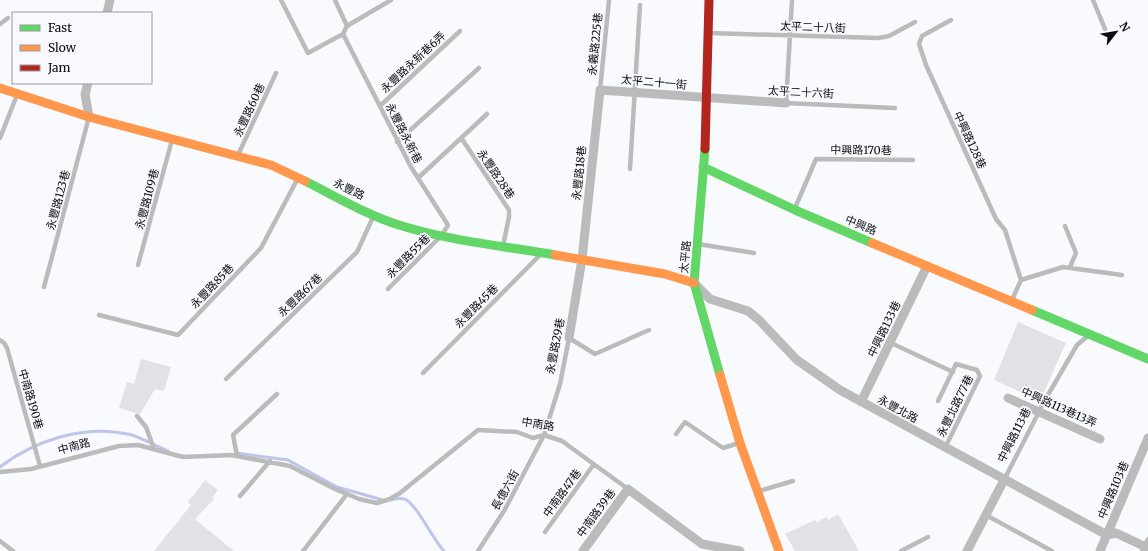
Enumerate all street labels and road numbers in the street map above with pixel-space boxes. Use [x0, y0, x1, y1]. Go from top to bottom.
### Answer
street label: 永義路225巷 [585, 12, 605, 76]
street label: 太平二十八街 [780, 19, 846, 35]
street label: 永豐路永新巷6弄 [378, 28, 448, 96]
street label: 太平二十一街 [621, 72, 687, 92]
street label: 永豐路60巷 [230, 81, 268, 139]
street label: 太平二十六街 [768, 83, 834, 101]
street label: 永豐路永新巷 [383, 100, 425, 166]
street label: 中興路128巷 [951, 109, 989, 171]
street label: 中興路170巷 [830, 142, 892, 158]
street label: 永豐路18巷 [569, 145, 589, 201]
street label: 永豐路28巷 [474, 146, 518, 202]
street label: 永豐路109巷 [132, 167, 162, 231]
street label: 永豐路123巷 [43, 169, 73, 231]
street label: 永豐路 [331, 175, 367, 203]
street label: 中興路 [843, 212, 879, 238]
street label: 永豐路55巷 [383, 231, 433, 281]
street label: 太平路 [677, 240, 693, 274]
street label: 永豐路85巷 [187, 261, 237, 311]
street label: 永豐路67巷 [275, 270, 325, 320]
street label: 永豐路45巷 [451, 281, 501, 331]
street label: 中興路133巷 [864, 299, 904, 359]
street label: 永豐路29巷 [543, 317, 567, 375]
street label: 中南路190巷 [16, 367, 46, 431]
street label: 永豐北路77巷 [934, 373, 976, 439]
street label: 中興路113巷13弄 [1019, 384, 1099, 430]
street label: 永豐北路 [875, 392, 921, 426]
street label: 中興路113巷 [994, 405, 1034, 465]
street label: 中南路 [521, 415, 555, 433]
street label: 中南路 [56, 435, 92, 457]
street label: 中興路103巷 [1095, 459, 1131, 521]
street label: 中南路47巷 [540, 466, 584, 520]
street label: 長億六街 [488, 467, 522, 513]
street label: 中南路39巷 [574, 486, 618, 540]

